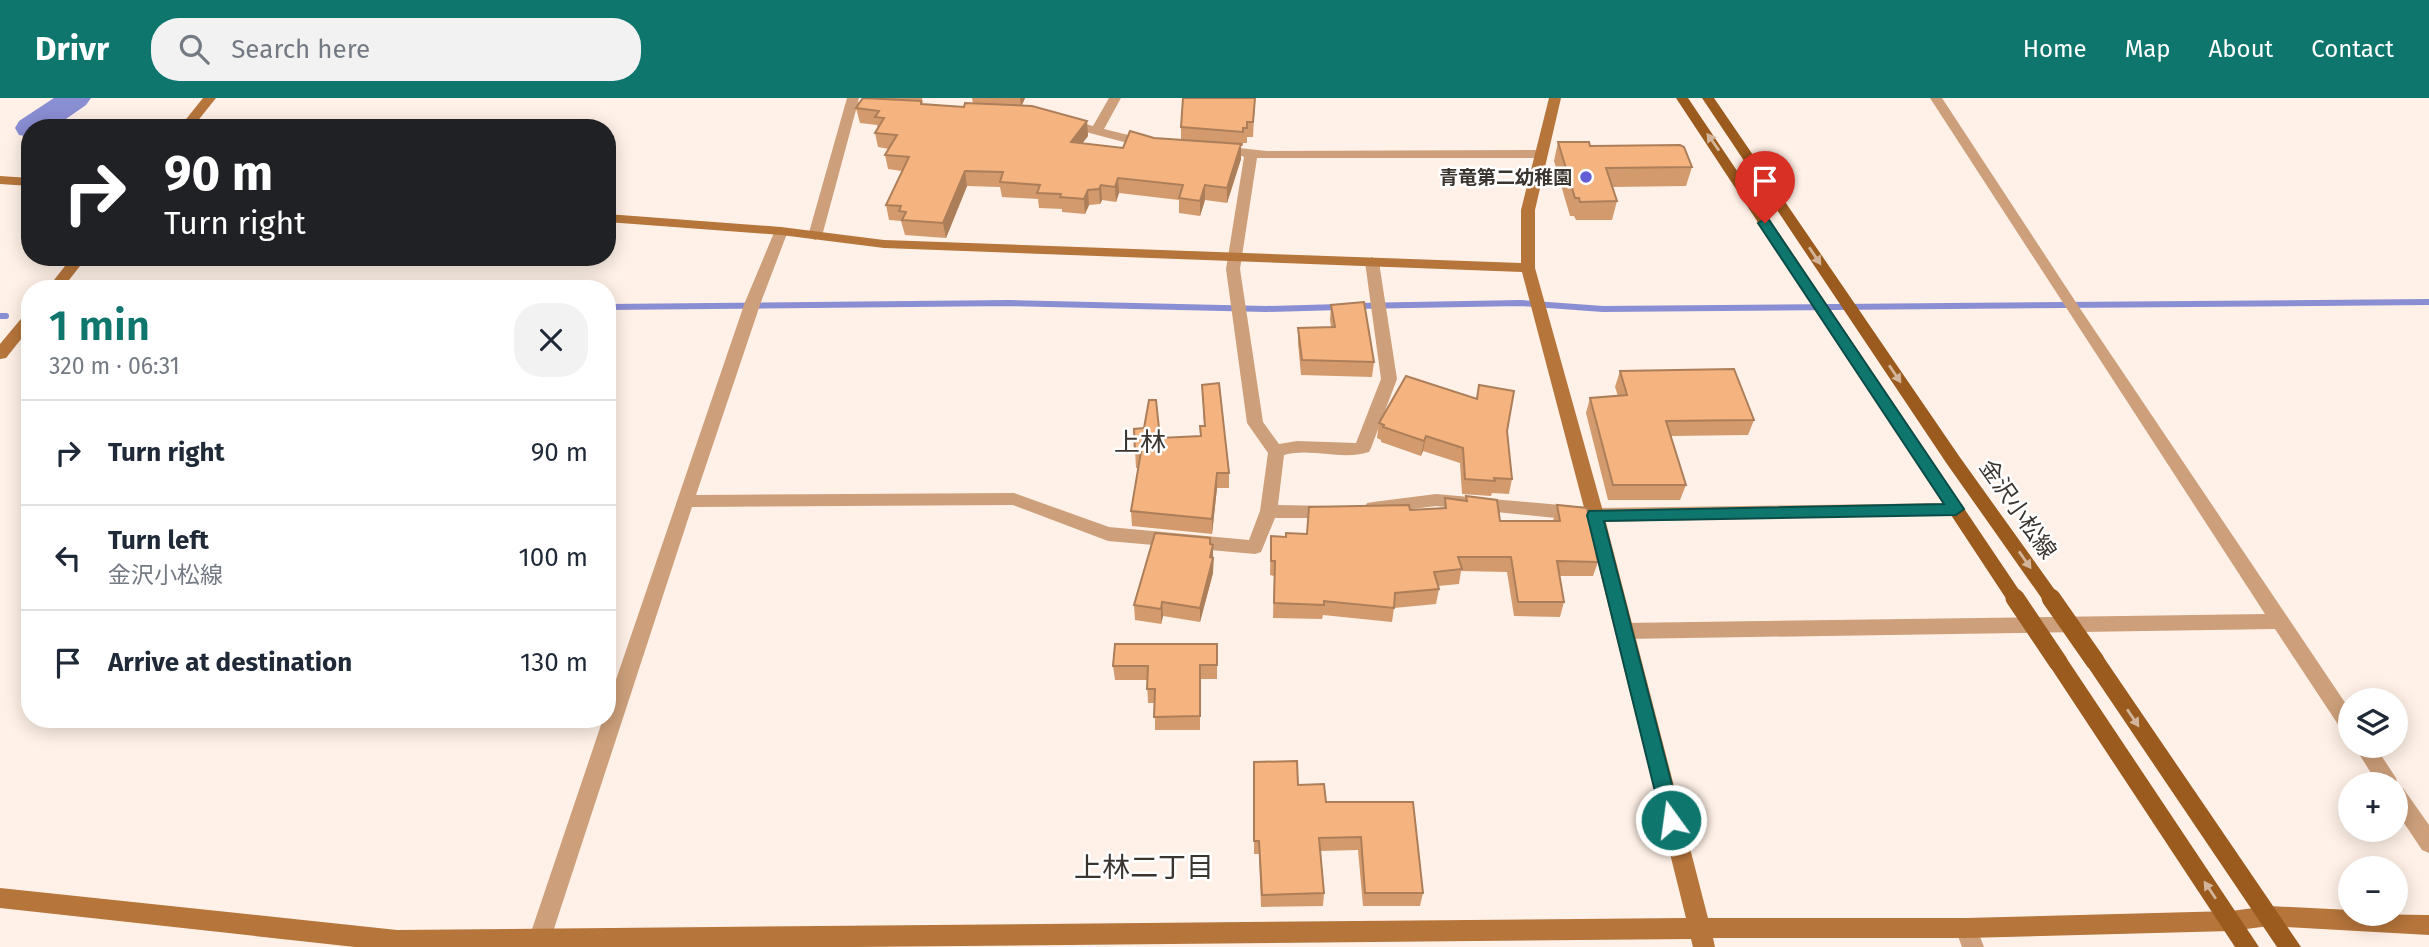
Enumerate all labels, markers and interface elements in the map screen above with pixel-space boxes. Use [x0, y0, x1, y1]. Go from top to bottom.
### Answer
search box [151, 18, 641, 81]
text: Drivr [35, 29, 109, 69]
icon: search [175, 30, 213, 68]
text: Search here [231, 34, 370, 65]
text: Home [2023, 35, 2087, 63]
text: Map [2125, 35, 2171, 63]
text: About [2209, 35, 2273, 63]
text: Contact [2311, 35, 2394, 63]
one-way arrow [1706, 133, 1720, 151]
text: 90 m [164, 144, 273, 203]
icon: right [49, 147, 140, 238]
pin [1735, 151, 1795, 223]
icon: arrive [1746, 162, 1784, 200]
place label: 青竜第二幼稚園 [1439, 166, 1572, 189]
marker: 青竜第二幼稚園 [1578, 169, 1594, 185]
text: Turn right [164, 204, 306, 242]
one-way arrow [1808, 246, 1821, 266]
text: 1 min [49, 301, 150, 351]
button: close [514, 303, 588, 377]
text: 320 m · 06:31 [49, 352, 180, 380]
one-way arrow [1888, 364, 1901, 383]
district label: 上林 [1114, 427, 1166, 458]
icon: right [49, 434, 87, 472]
text: Turn right [108, 437, 225, 468]
text: 90 m [531, 437, 588, 468]
street label: 金沢小松線 [1974, 454, 2062, 564]
text: Turn left [108, 525, 209, 556]
icon: left [49, 539, 87, 577]
text: 100 m [519, 542, 588, 573]
one-way arrow [2017, 551, 2031, 569]
text: 金沢小松線 [108, 561, 223, 589]
icon: arrive [49, 644, 87, 682]
text: Arrive at destination [108, 647, 352, 678]
text: 130 m [520, 647, 588, 678]
map controls [2338, 688, 2408, 926]
button: layers [2338, 688, 2408, 758]
one-way arrow [2126, 708, 2139, 727]
button: + [2338, 772, 2408, 842]
position arrow [1634, 783, 1708, 857]
district label: 上林二丁目 [1074, 851, 1214, 884]
button: − [2338, 856, 2408, 926]
one-way arrow [2203, 881, 2217, 899]

